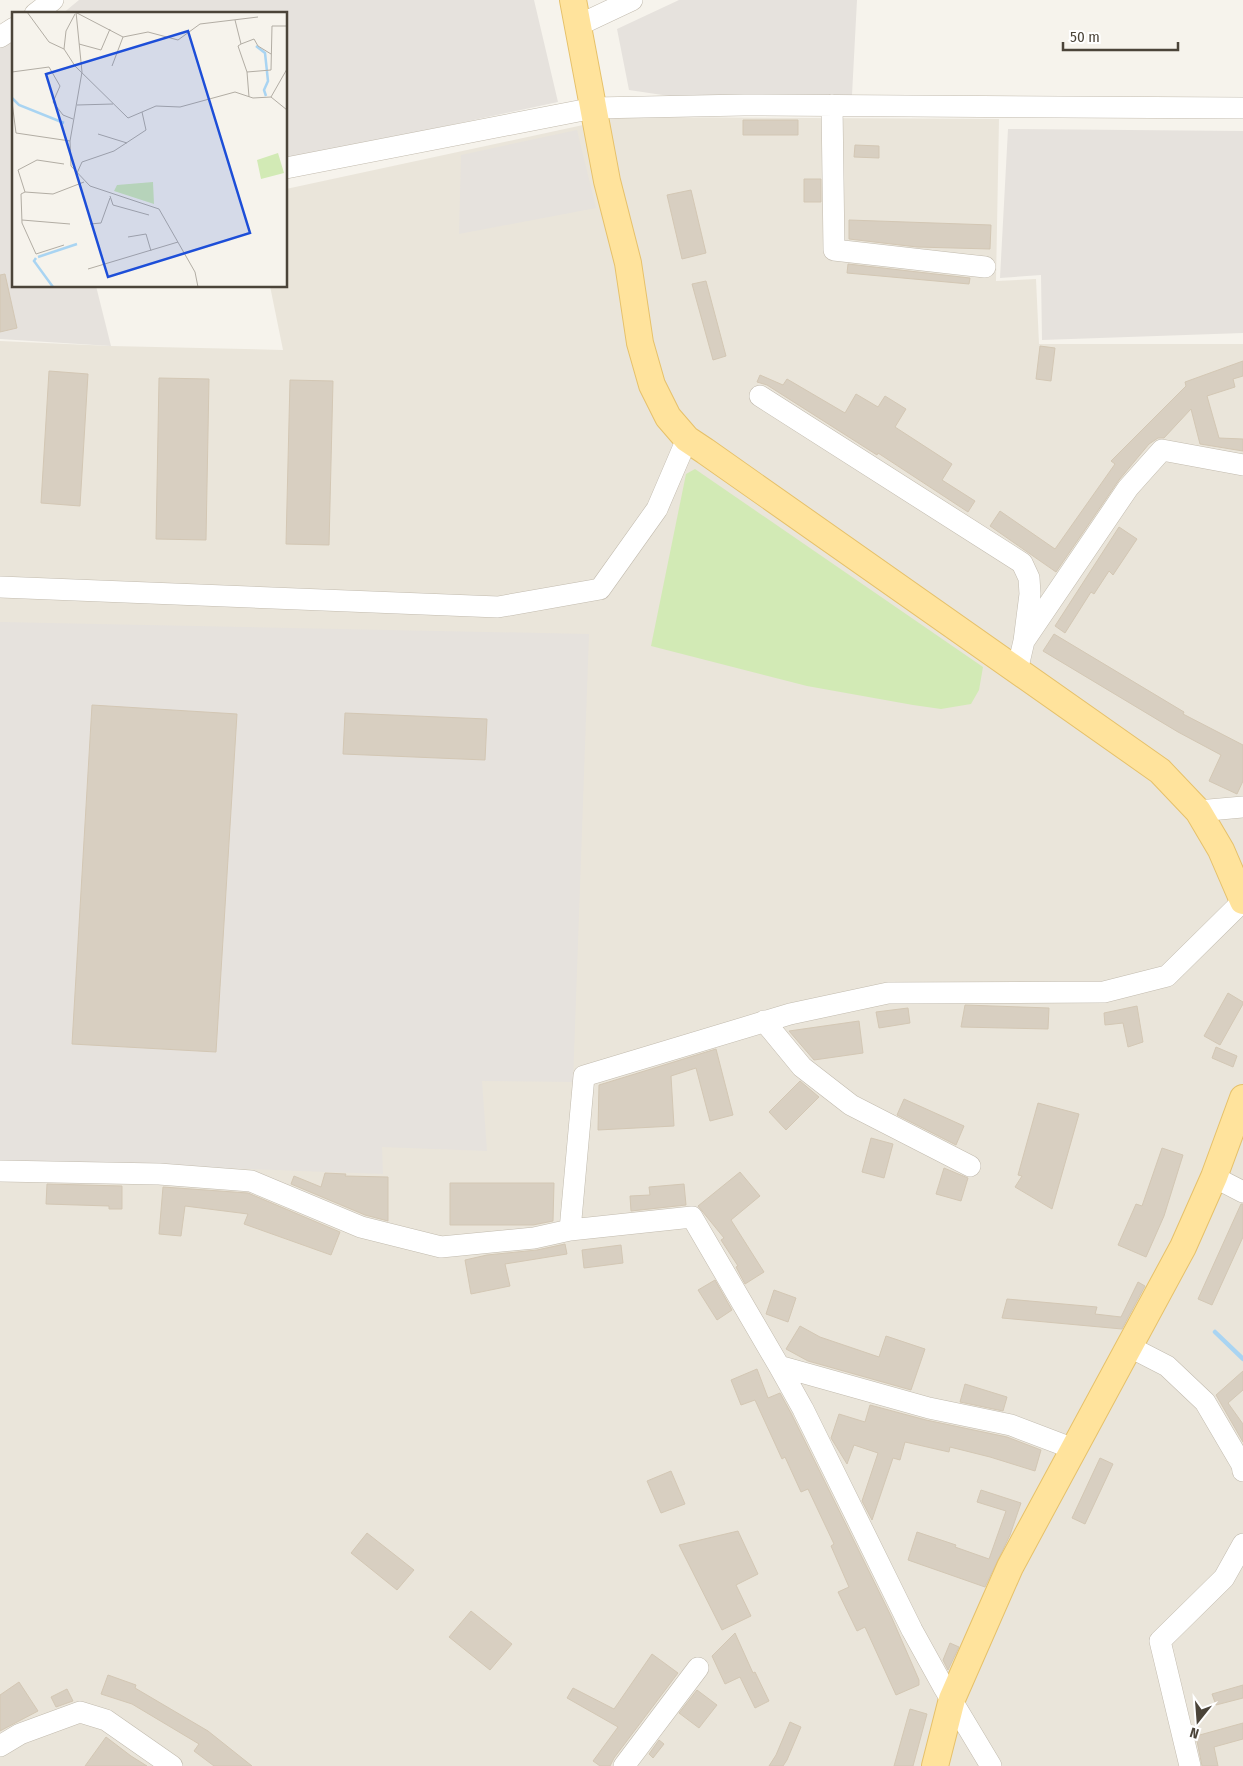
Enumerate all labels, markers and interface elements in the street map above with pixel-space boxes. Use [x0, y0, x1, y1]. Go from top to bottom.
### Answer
inset map [12, 12, 288, 288]
scale bar [1063, 20, 1178, 52]
text: 50 m [1070, 28, 1100, 46]
north arrow [1173, 1696, 1223, 1746]
text: N [1188, 1724, 1201, 1742]

